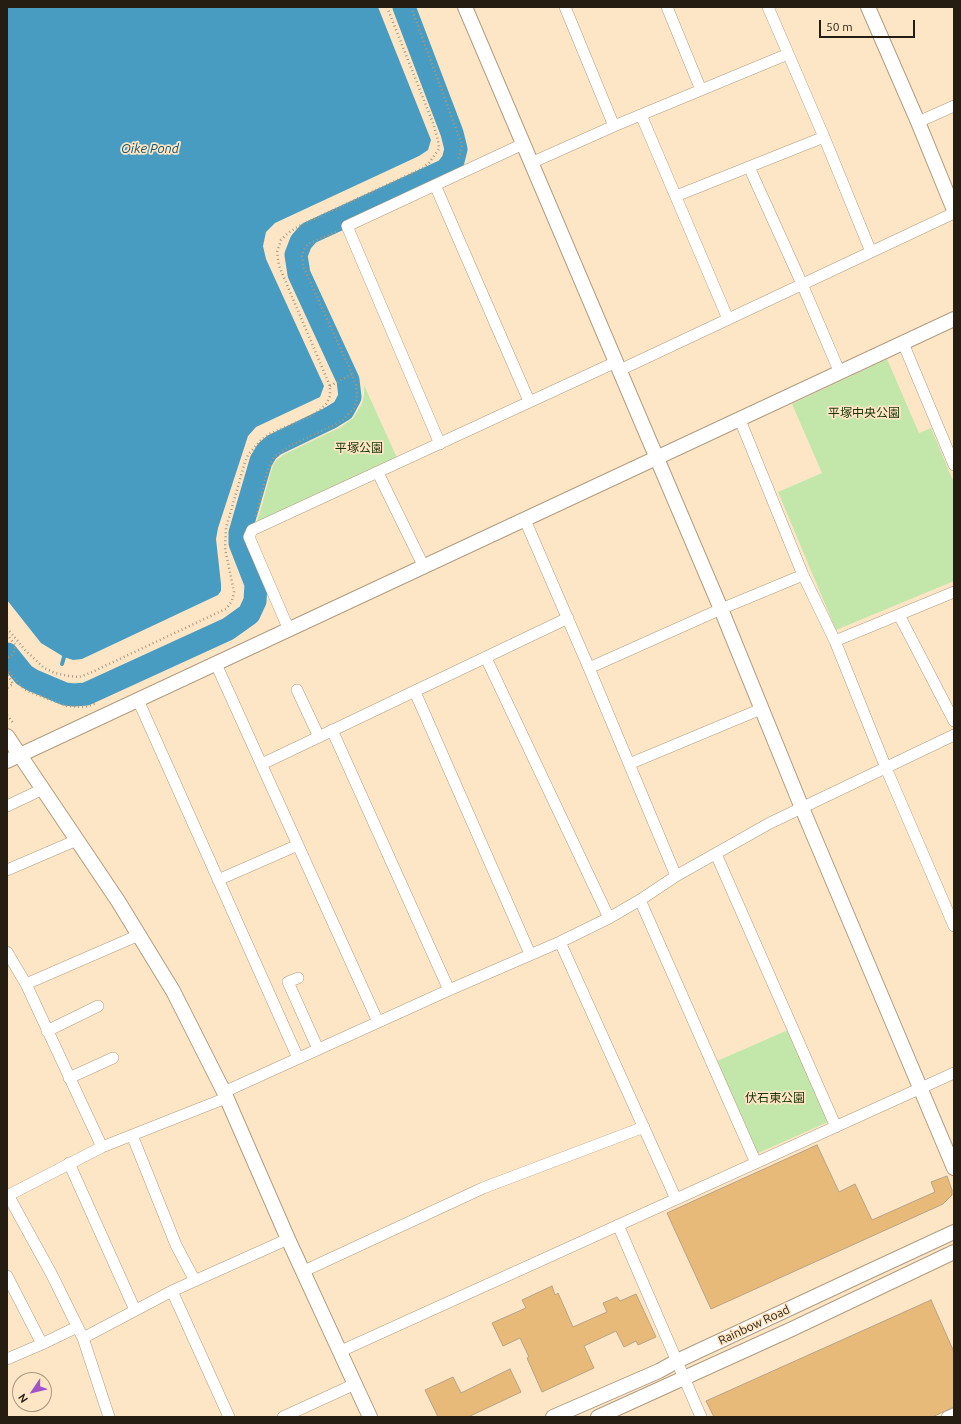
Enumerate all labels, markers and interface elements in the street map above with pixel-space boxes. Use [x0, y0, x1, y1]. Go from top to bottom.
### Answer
scale bar [821, 12, 917, 38]
text: 50 m [826, 20, 853, 33]
water label: Oike Pond [121, 141, 179, 157]
park label: 平塚中央公園 [828, 406, 900, 420]
park label: 平塚公園 [335, 441, 383, 455]
park label: 伏石東公園 [745, 1091, 805, 1105]
street label: Rainbow Road [716, 1302, 792, 1348]
north arrow [12, 1372, 52, 1412]
text: N [16, 1392, 30, 1405]

